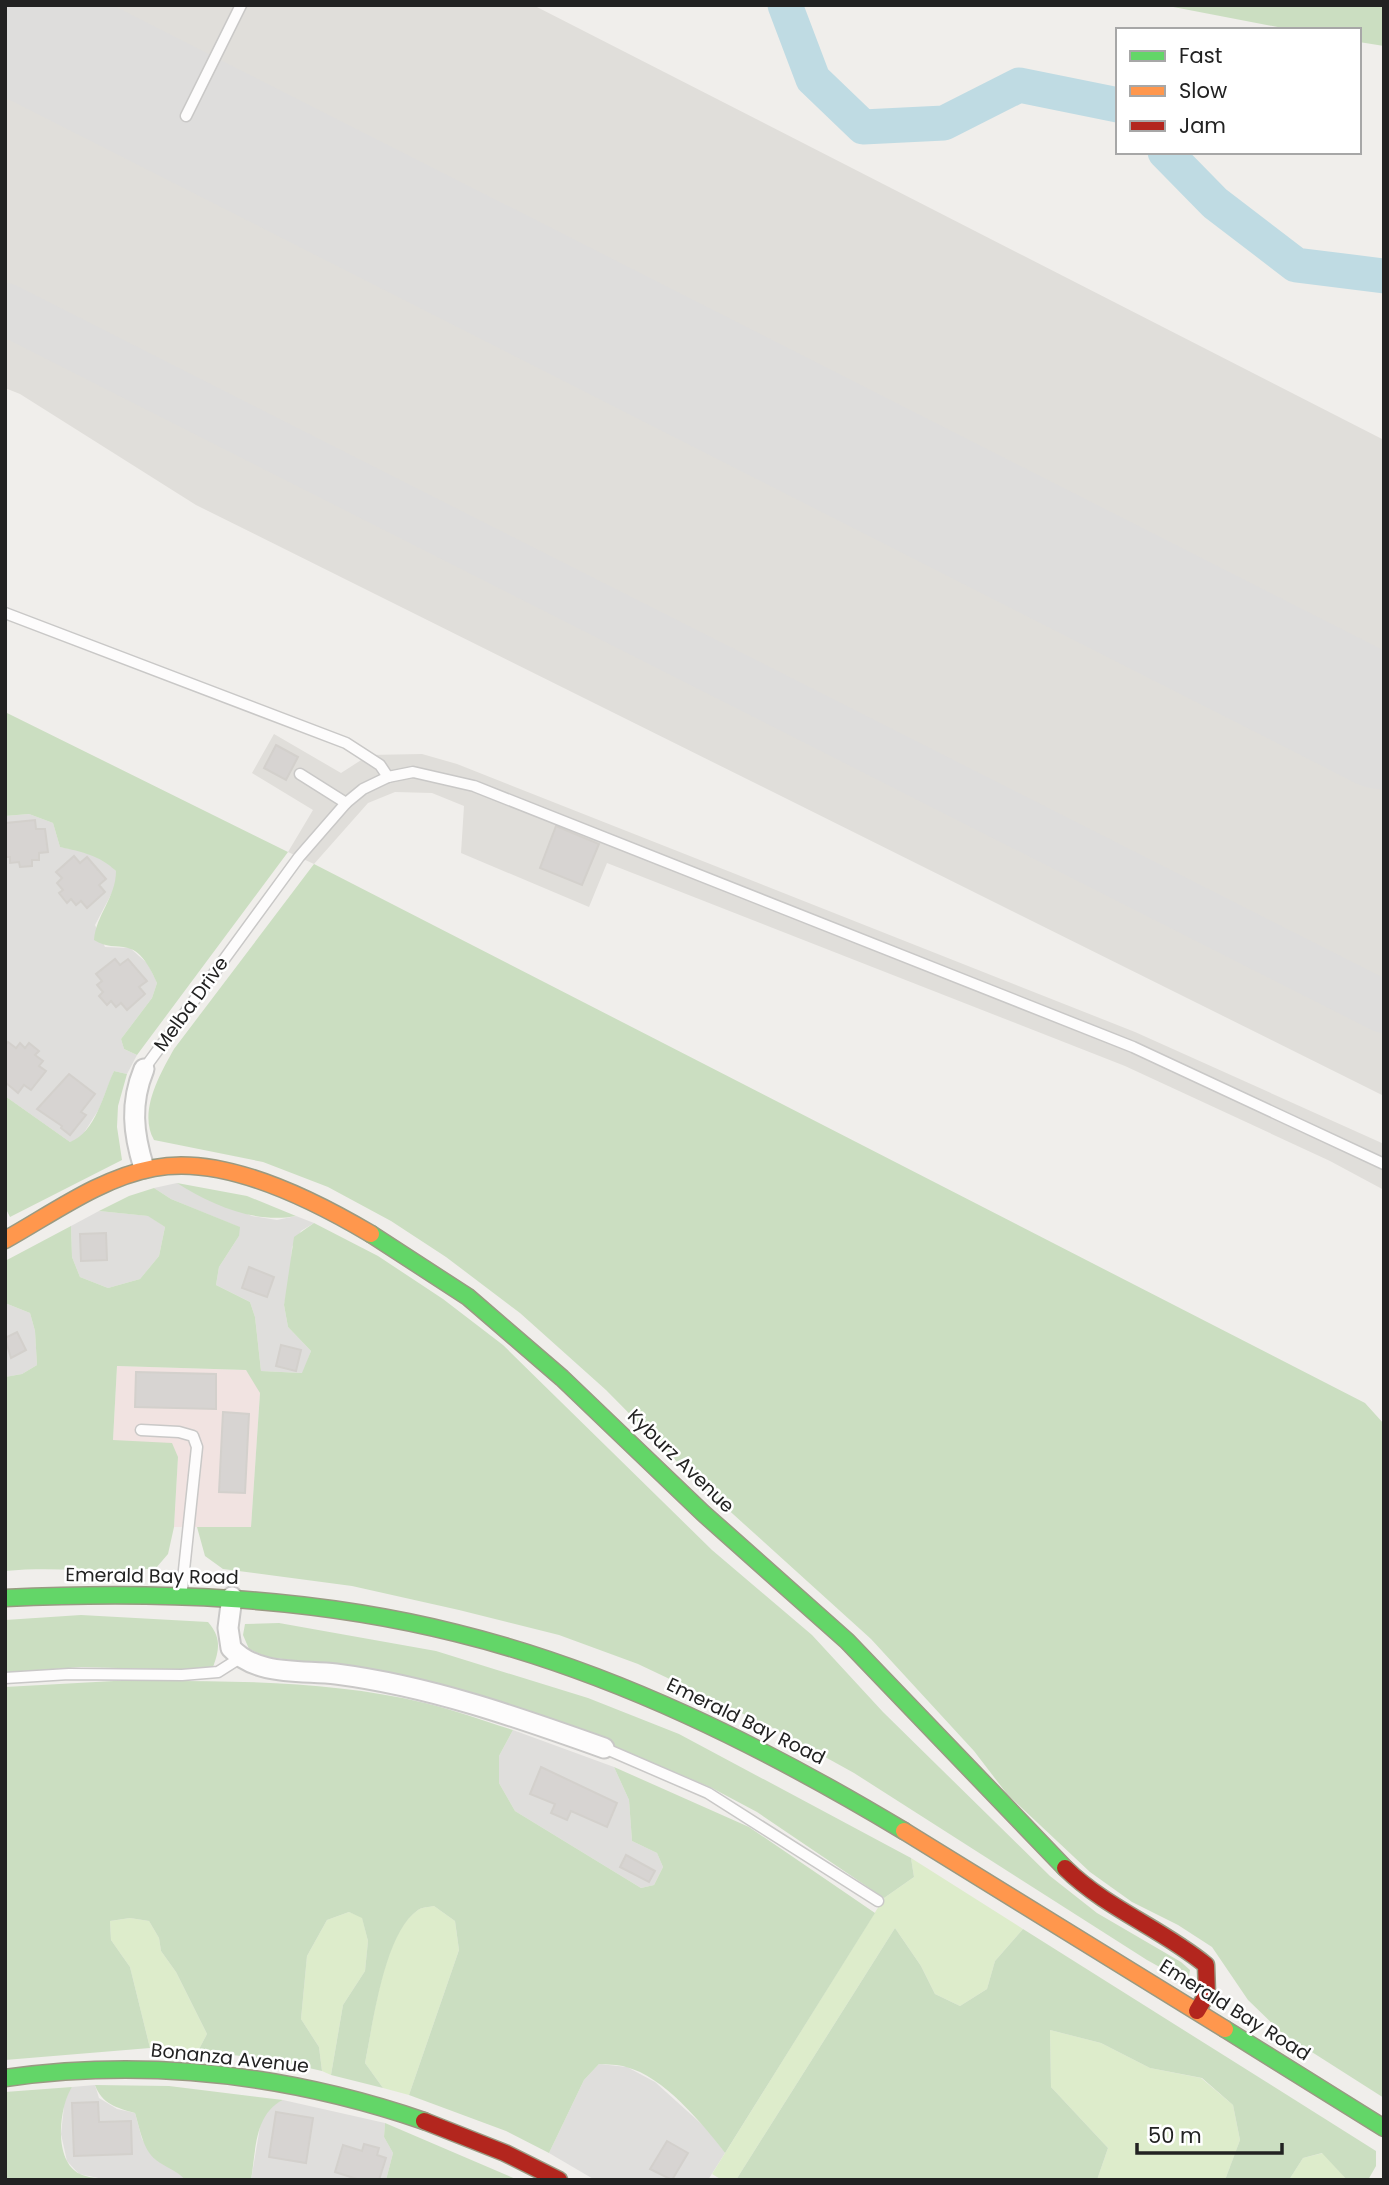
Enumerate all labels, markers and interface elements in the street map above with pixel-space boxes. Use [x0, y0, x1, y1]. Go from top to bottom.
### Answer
legend [1116, 28, 1361, 154]
text: Fast [1179, 41, 1222, 70]
text: Slow [1179, 76, 1227, 105]
text: Jam [1179, 111, 1226, 140]
street label: Melba Drive [147, 951, 235, 1057]
street label: Kyburz Avenue [622, 1403, 740, 1519]
street label: Emerald Bay Road [65, 1561, 239, 1591]
street label: Emerald Bay Road [662, 1671, 830, 1771]
street label: Emerald Bay Road [1154, 1953, 1316, 2067]
street label: Bonanza Avenue [150, 2036, 310, 2080]
scale bar [1137, 2112, 1282, 2156]
text: 50 m [1148, 2121, 1202, 2150]

